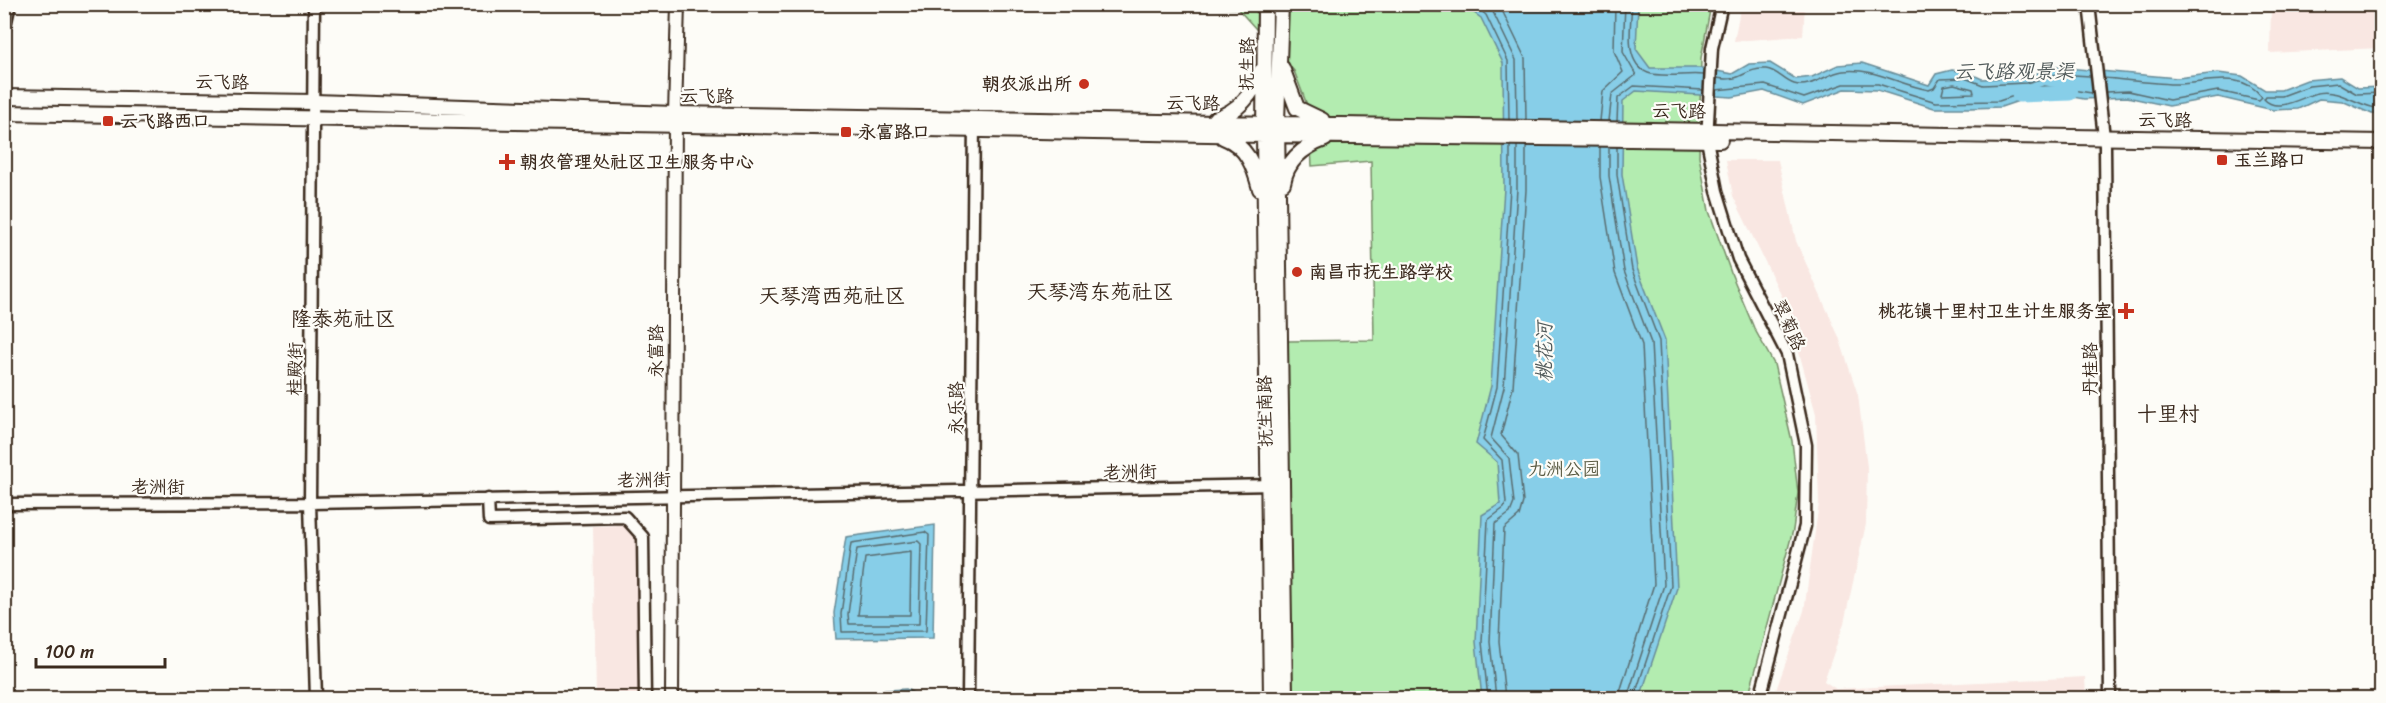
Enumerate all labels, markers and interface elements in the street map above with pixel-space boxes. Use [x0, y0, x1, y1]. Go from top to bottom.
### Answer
street label: 抚生路 [1231, 37, 1263, 91]
water label: 云飞路观景渠 [1954, 54, 2076, 89]
street label: 云飞路 [195, 66, 249, 98]
place label: 朝农派出所 [982, 68, 1072, 100]
marker: 朝农派出所 [1077, 77, 1091, 91]
street label: 云飞路 [680, 80, 734, 112]
street label: 云飞路 [1166, 87, 1220, 119]
street label: 云飞路 [1652, 95, 1706, 127]
street label: 云飞路 [2138, 104, 2192, 136]
place label: 云飞路西口 [120, 105, 210, 137]
marker: 云飞路西口 [101, 114, 115, 128]
place label: 永富路口 [858, 116, 930, 148]
marker: 永富路口 [839, 125, 853, 139]
place label: 玉兰路口 [2234, 144, 2306, 176]
place label: 朝农管理处社区卫生服务中心 [520, 146, 754, 178]
marker: 朝农管理处社区卫生服务中心 [498, 153, 516, 171]
marker: 玉兰路口 [2215, 153, 2229, 167]
place label: 南昌市抚生路学校 [1309, 256, 1453, 288]
marker: 南昌市抚生路学校 [1290, 265, 1304, 279]
district label: 天琴湾东苑社区 [1027, 273, 1174, 311]
district label: 天琴湾西苑社区 [759, 277, 906, 315]
street label: 翠菊路 [1763, 294, 1815, 356]
place label: 桃花镇十里村卫生计生服务室 [1878, 295, 2112, 327]
district label: 隆泰苑社区 [291, 300, 396, 338]
marker: 桃花镇十里村卫生计生服务室 [2117, 302, 2135, 320]
water label: 桃花河 [1527, 319, 1562, 382]
street label: 永富路 [640, 324, 672, 378]
street label: 桂殿街 [279, 342, 311, 396]
street label: 丹桂路 [2074, 342, 2106, 396]
street label: 抚生南路 [1248, 375, 1282, 447]
street label: 永乐路 [940, 381, 972, 435]
district label: 十里村 [2137, 395, 2200, 433]
park label: 九洲公园 [1528, 453, 1600, 485]
street label: 老洲街 [1103, 456, 1157, 488]
street label: 老洲街 [617, 464, 671, 496]
street label: 老洲街 [131, 471, 185, 503]
scale bar [36, 631, 165, 669]
text: 100 m [45, 636, 94, 668]

